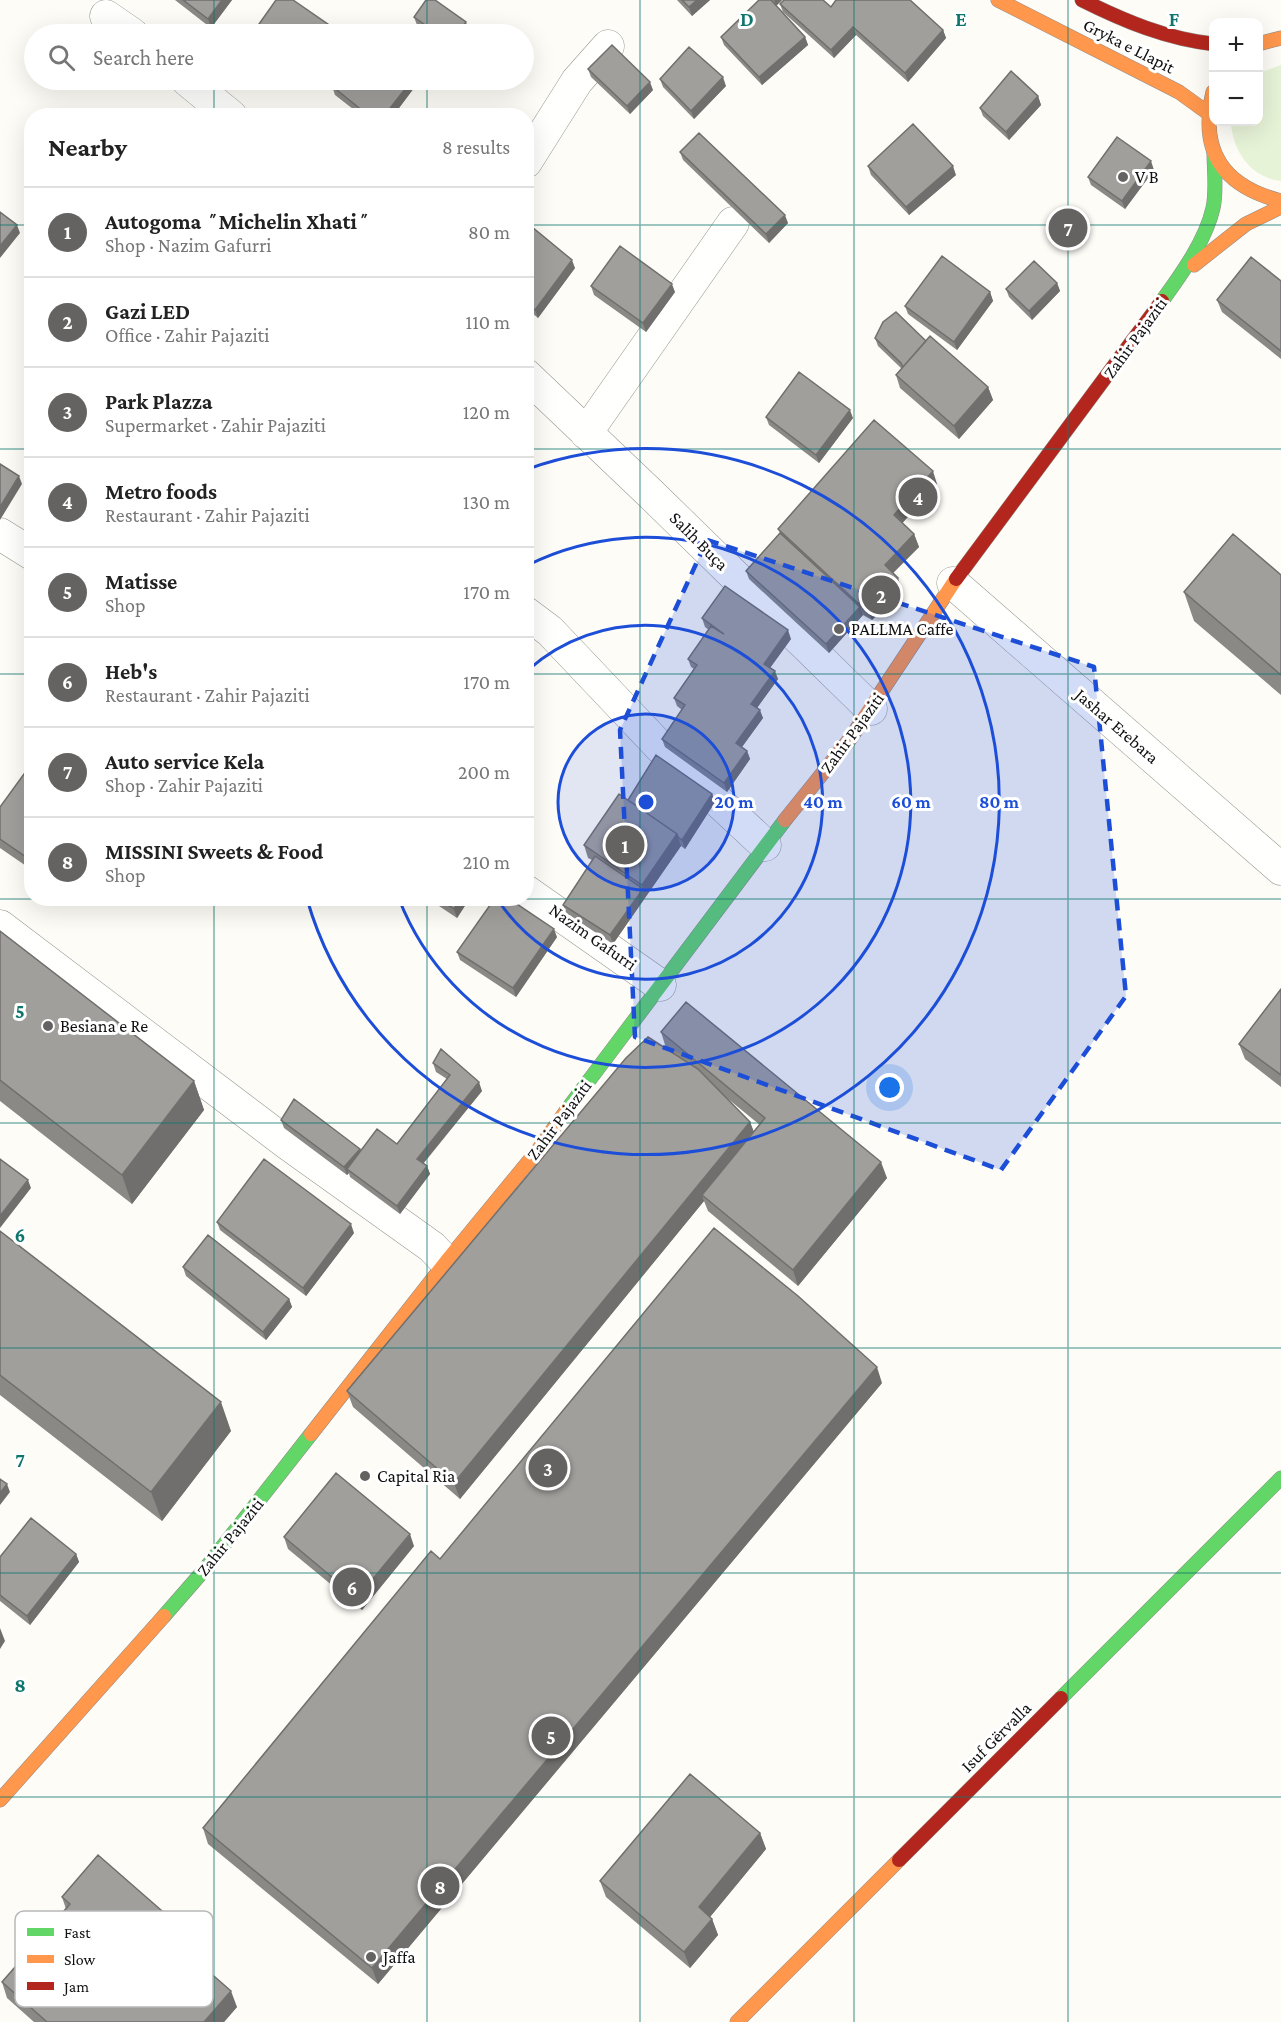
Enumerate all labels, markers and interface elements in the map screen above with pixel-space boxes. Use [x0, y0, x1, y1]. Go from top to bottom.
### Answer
text: D [740, 8, 754, 30]
text: E [955, 8, 967, 30]
text: F [1169, 8, 1180, 30]
street label: Gryka e Llapit [1080, 14, 1179, 78]
map controls [1209, 18, 1263, 126]
button: + [1209, 18, 1263, 72]
search box [24, 24, 534, 90]
icon: search [45, 41, 78, 74]
text: Search here [93, 45, 194, 70]
button: − [1209, 72, 1263, 126]
text: Nearby [48, 133, 127, 162]
text: 8 results [442, 136, 510, 158]
place label: V B [1135, 167, 1159, 187]
marker: V B [1116, 170, 1130, 184]
pin: 7 [1048, 206, 1088, 250]
text: Autogoma ʺMichelin Xhatiʺ [105, 209, 370, 234]
text: 1 [64, 221, 71, 243]
text: 80 m [468, 221, 510, 243]
text: Shop · Nazim Gafurri [105, 234, 272, 256]
street label: Zahir Pajaziti [1099, 294, 1172, 383]
text: Gazi LED [105, 299, 190, 324]
text: 2 [62, 311, 73, 333]
text: 110 m [466, 311, 510, 333]
text: Office · Zahir Pajaziti [105, 324, 269, 346]
text: Park Plazza [105, 389, 213, 414]
text: 3 [63, 401, 72, 423]
text: 120 m [463, 401, 510, 423]
text: Supermarket · Zahir Pajaziti [105, 414, 326, 436]
pin: 4 [898, 474, 938, 520]
text: Metro foods [105, 479, 217, 504]
text: 4 [62, 491, 73, 513]
text: 130 m [463, 491, 510, 513]
text: Restaurant · Zahir Pajaziti [105, 504, 310, 526]
street label: Salih Buça [666, 508, 732, 574]
text: Matisse [105, 569, 177, 594]
pin: 2 [862, 572, 900, 618]
text: 5 [63, 581, 72, 603]
text: 170 m [463, 581, 510, 603]
text: Shop [105, 594, 146, 616]
place label: PALLMA Caffe [851, 619, 954, 639]
marker: PALLMA Caffe [832, 622, 846, 636]
text: Heb's [105, 659, 157, 684]
text: 6 [62, 671, 73, 693]
text: 170 m [463, 671, 510, 693]
street label: Jashar Erebara [1070, 683, 1163, 768]
text: Restaurant · Zahir Pajaziti [105, 684, 310, 706]
street label: Zahir Pajaziti [816, 689, 889, 778]
text: Auto service Kela [105, 749, 264, 774]
text: 7 [63, 761, 72, 783]
text: 200 m [458, 761, 510, 783]
text: Shop · Zahir Pajaziti [105, 774, 263, 796]
centre of rings [636, 792, 656, 812]
text: 20 m [715, 792, 754, 812]
text: 40 m [803, 792, 843, 812]
text: 60 m [891, 792, 931, 812]
text: 80 m [979, 792, 1020, 812]
pin: 1 [606, 822, 644, 868]
text: MISSINI Sweets & Food [105, 839, 323, 864]
text: 8 [62, 851, 73, 873]
text: 210 m [463, 851, 510, 873]
text: Shop [105, 864, 146, 886]
street label: Nazim Gafurri [545, 899, 641, 975]
text: 5 [15, 1000, 25, 1022]
place label: Besiana e Re [60, 1016, 148, 1036]
marker: Besiana e Re [41, 1019, 55, 1033]
your location [875, 1073, 904, 1102]
street label: Zahir Pajaziti [523, 1076, 596, 1164]
text: 6 [15, 1224, 25, 1246]
pin: 3 [528, 1446, 568, 1490]
text: 7 [15, 1449, 25, 1471]
place label: Capital Ria [377, 1466, 455, 1486]
marker: Capital Ria [358, 1469, 372, 1483]
street label: Zahir Pajaziti [192, 1494, 269, 1581]
pin: 6 [332, 1564, 372, 1610]
text: 8 [14, 1674, 26, 1696]
street label: Isuf Gërvalla [957, 1698, 1035, 1776]
pin: 5 [532, 1714, 570, 1758]
pin: 8 [420, 1864, 460, 1908]
legend [15, 1911, 213, 2007]
text: Fast [64, 1924, 91, 1941]
place label: Jaffa [381, 1947, 416, 1967]
marker: Jaffa [364, 1950, 378, 1964]
text: Slow [64, 1951, 96, 1968]
text: Jam [62, 1978, 89, 1996]

